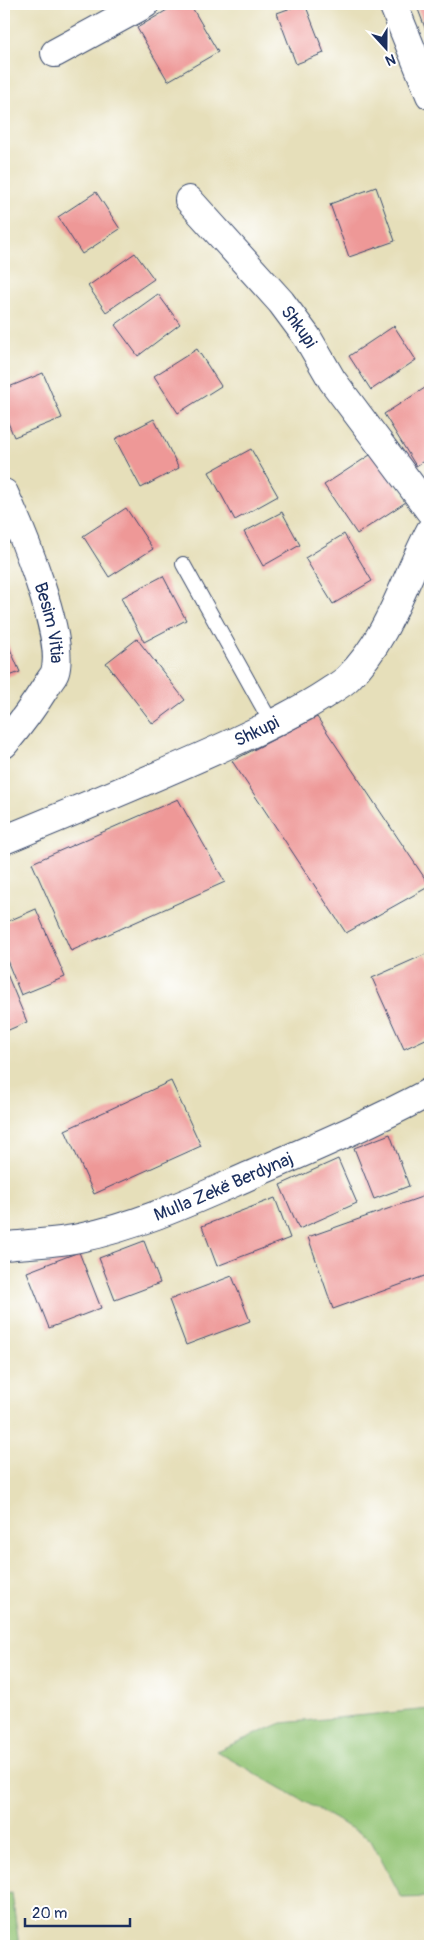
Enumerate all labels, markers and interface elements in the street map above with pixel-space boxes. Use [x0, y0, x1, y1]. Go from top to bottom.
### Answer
north arrow [362, 22, 412, 72]
text: N [383, 50, 398, 69]
street label: Shkupi [276, 301, 322, 352]
street label: Besim Vitia [29, 579, 68, 664]
street label: Shkupi [230, 711, 283, 752]
street label: Mulla Zekë Berdynaj [150, 1147, 297, 1227]
scale bar [25, 1895, 130, 1927]
text: 20 m [32, 1904, 67, 1923]

